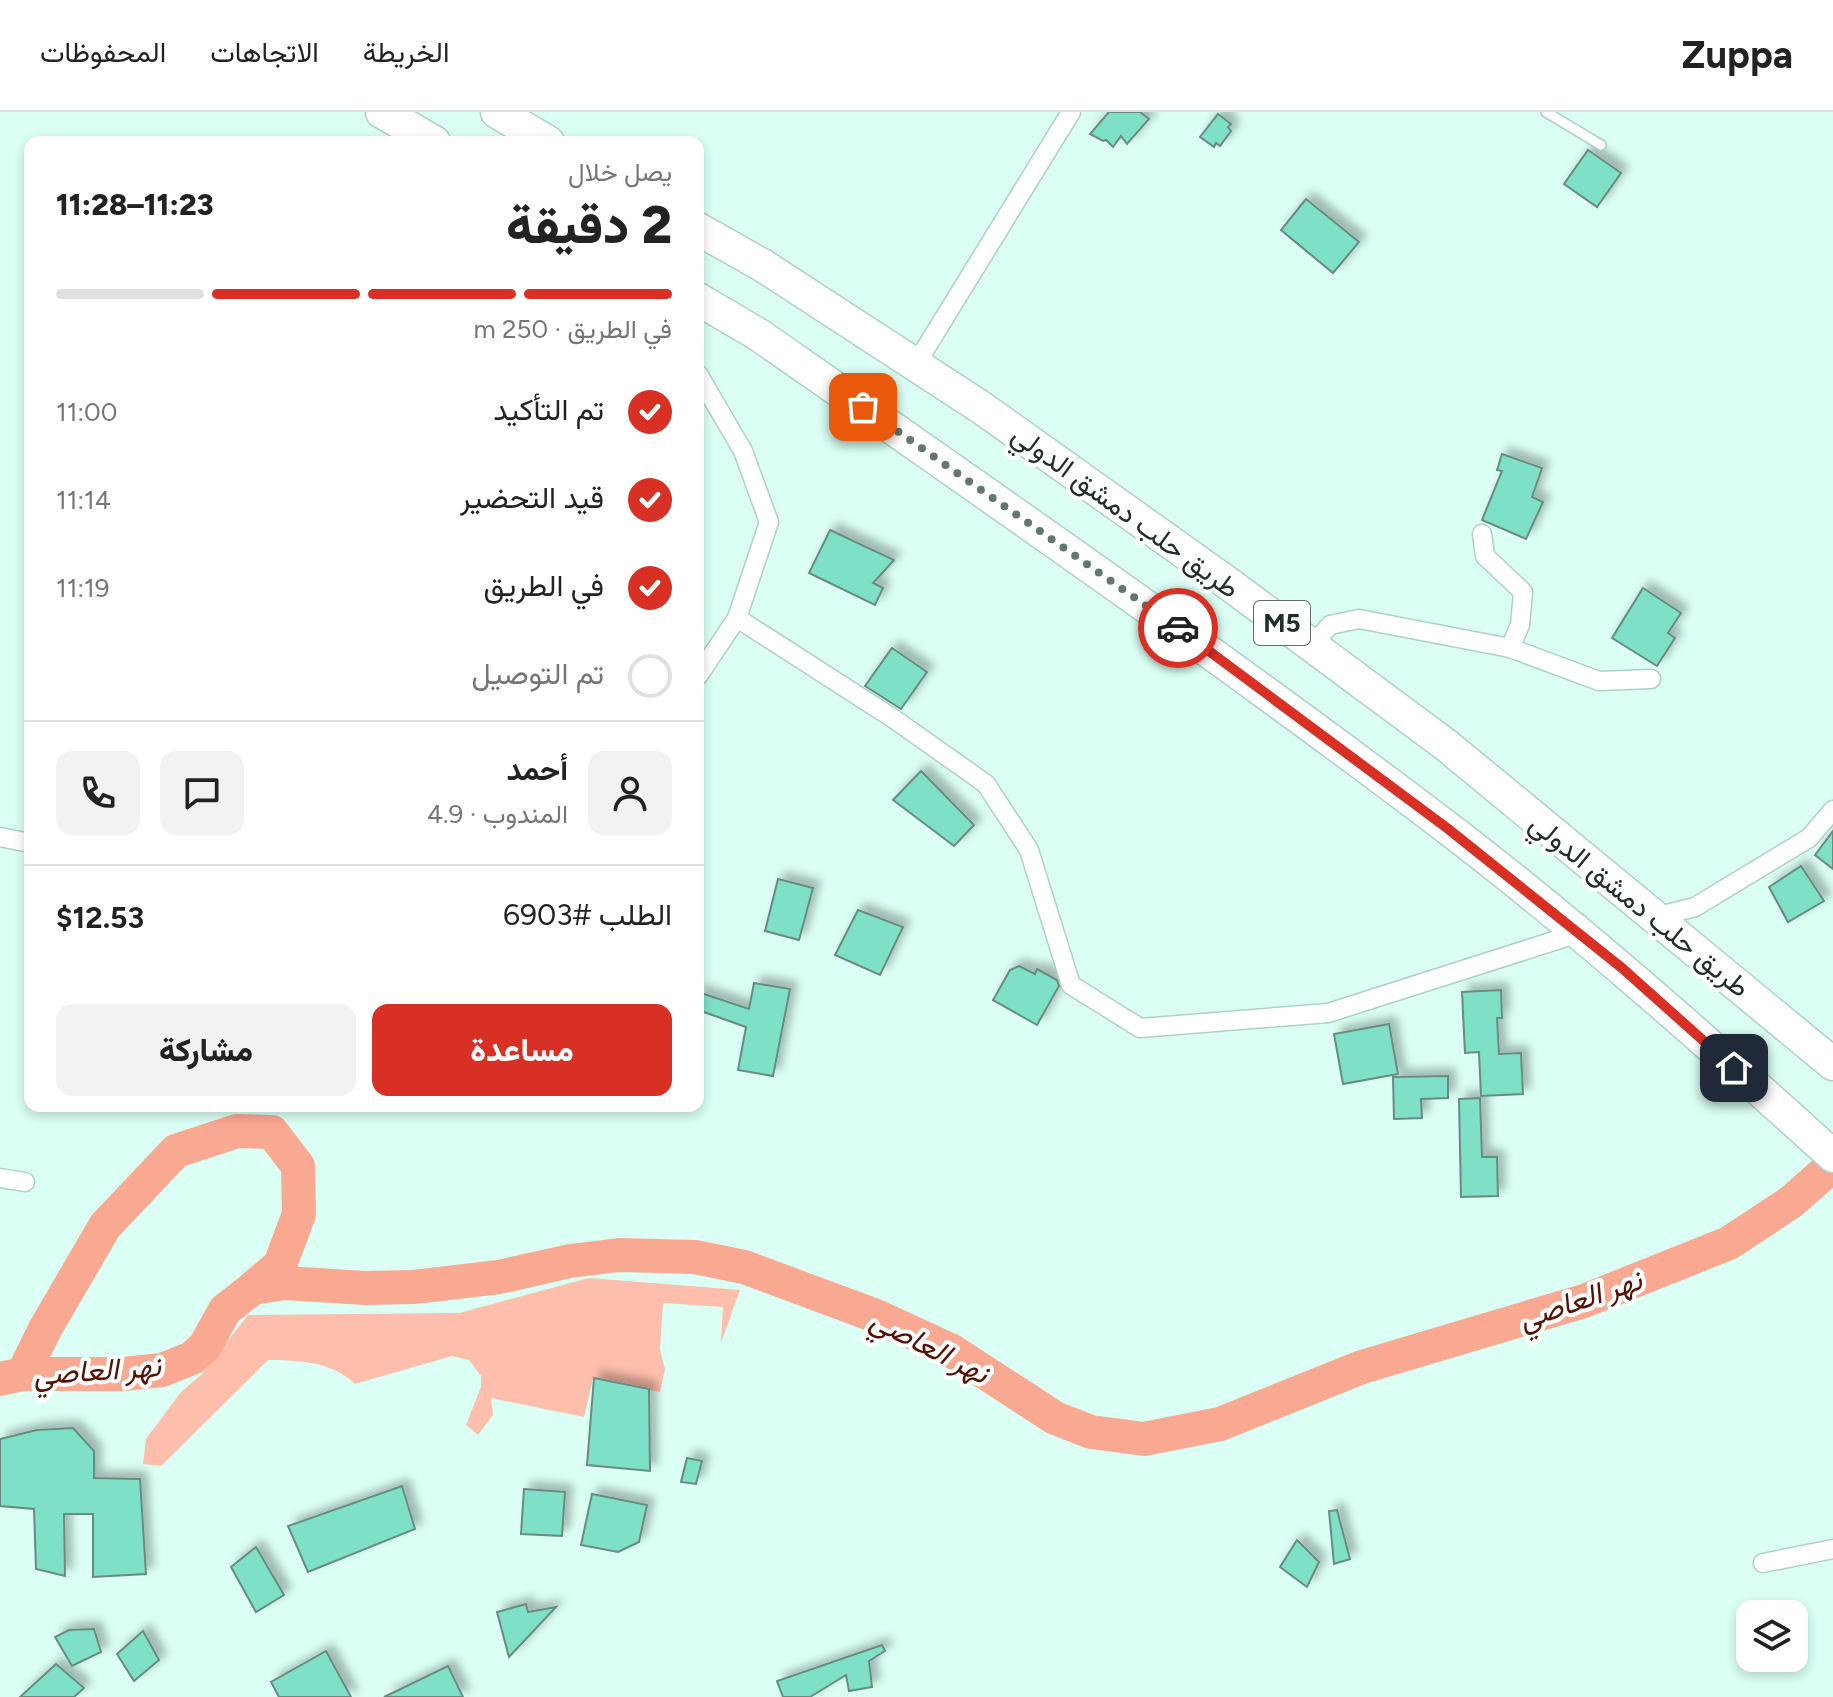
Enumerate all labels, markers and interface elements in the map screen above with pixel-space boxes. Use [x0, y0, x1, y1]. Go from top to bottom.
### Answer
text: Zuppa [1681, 32, 1793, 78]
text: المحفوظات [40, 35, 166, 69]
text: الاتجاهات [210, 35, 319, 69]
text: الخريطة [363, 35, 449, 69]
text: يصل خلال [568, 156, 672, 188]
text: 11:23–11:28 [56, 186, 214, 223]
text: 2 دقيقة [506, 194, 672, 256]
text: في الطريق · 250 m [473, 313, 672, 345]
pin [829, 373, 897, 441]
icon: bag [841, 385, 885, 429]
icon: check [628, 390, 672, 434]
text: تم التأكيد [493, 391, 604, 428]
text: 11:00 [56, 396, 117, 428]
street label: طريق حلب دمشق الدولي [1002, 417, 1246, 610]
icon: check [628, 478, 672, 522]
text: قيد التحضير [460, 479, 604, 516]
text: 11:14 [56, 484, 111, 516]
icon: check [628, 566, 672, 610]
text: في الطريق [484, 567, 604, 604]
text: 11:19 [56, 572, 110, 604]
courier [1138, 588, 1218, 668]
road number: M5 [1254, 601, 1310, 645]
icon: car [1156, 606, 1200, 650]
text: تم التوصيل [472, 655, 604, 692]
button: phone [56, 751, 140, 835]
button: chat [160, 751, 244, 835]
text: أحمد [506, 751, 568, 788]
button: person [588, 751, 672, 835]
text: المندوب · 4.9 [427, 798, 568, 830]
street label: طريق حلب دمشق الدولي [1519, 806, 1757, 1009]
text: الطلب #6903 [503, 896, 672, 933]
text: $12.53 [56, 899, 144, 936]
button: مشاركة [56, 1004, 356, 1096]
button: مساعدة [372, 1004, 672, 1096]
pin [1700, 1034, 1768, 1102]
icon: home [1712, 1046, 1756, 1090]
water label: نهر العاصي [1514, 1260, 1650, 1343]
water label: نهر العاصي [862, 1301, 997, 1397]
water label: نهر العاصي [32, 1347, 164, 1399]
map controls [1736, 1600, 1808, 1672]
button: layers [1736, 1600, 1808, 1672]

